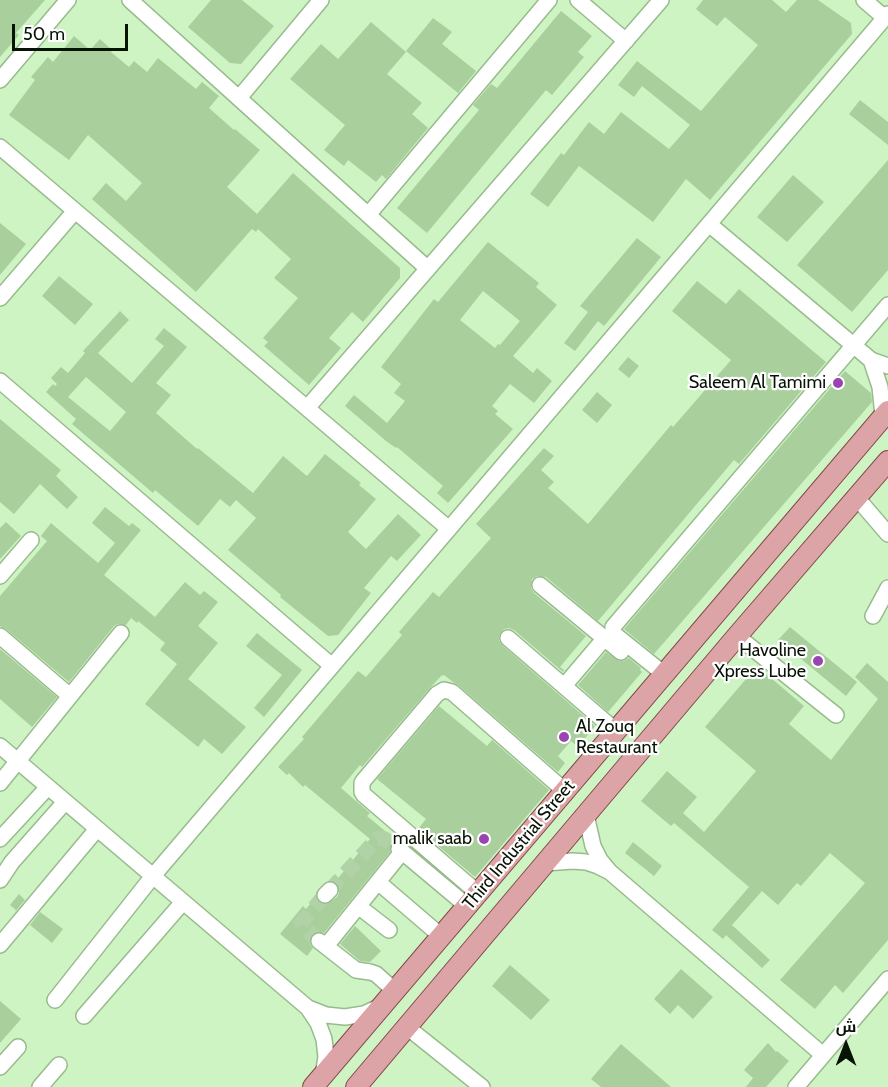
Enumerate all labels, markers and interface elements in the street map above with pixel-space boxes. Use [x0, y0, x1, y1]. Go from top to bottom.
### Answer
scale bar [15, 12, 130, 50]
text: 50 m [23, 23, 65, 45]
place label: Saleem Al Tamimi [689, 372, 826, 394]
marker: Saleem Al Tamimi [831, 376, 845, 390]
place label: Havoline Xpress Lube [714, 640, 806, 682]
marker: Havoline Xpress Lube [811, 654, 825, 668]
place label: Al Zouq Restaurant [576, 716, 658, 758]
marker: Al Zouq Restaurant [557, 730, 571, 744]
street label: Third Industrial Street [458, 776, 580, 914]
place label: malik saab [393, 828, 472, 850]
marker: malik saab [477, 832, 491, 846]
north arrow [816, 1015, 876, 1075]
text: ش [836, 1017, 856, 1036]

